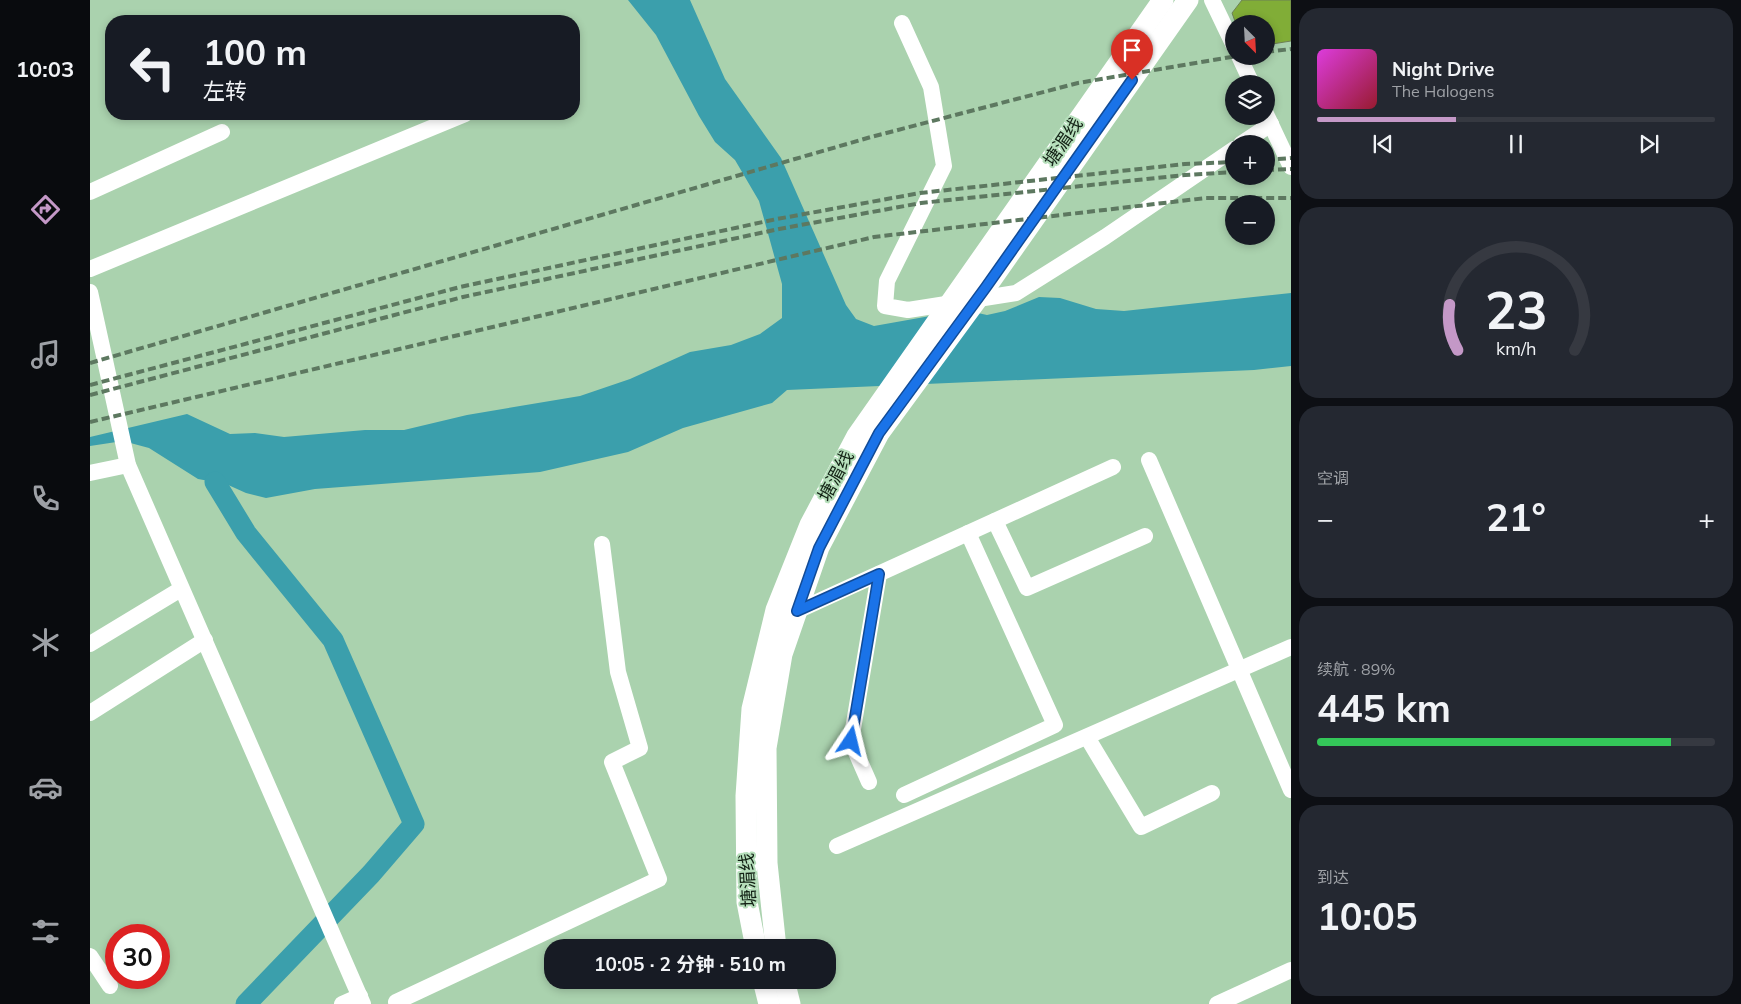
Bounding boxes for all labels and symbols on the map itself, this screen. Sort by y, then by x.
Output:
north arrow [1225,15,1275,65]
pin [1111,29,1153,80]
street label: 塘湄线 [1038,113,1087,171]
street label: 塘湄线 [813,447,858,505]
position arrow [824,714,876,766]
street label: 塘湄线 [735,852,760,908]
speed limit sign: 30 [105,924,170,989]

